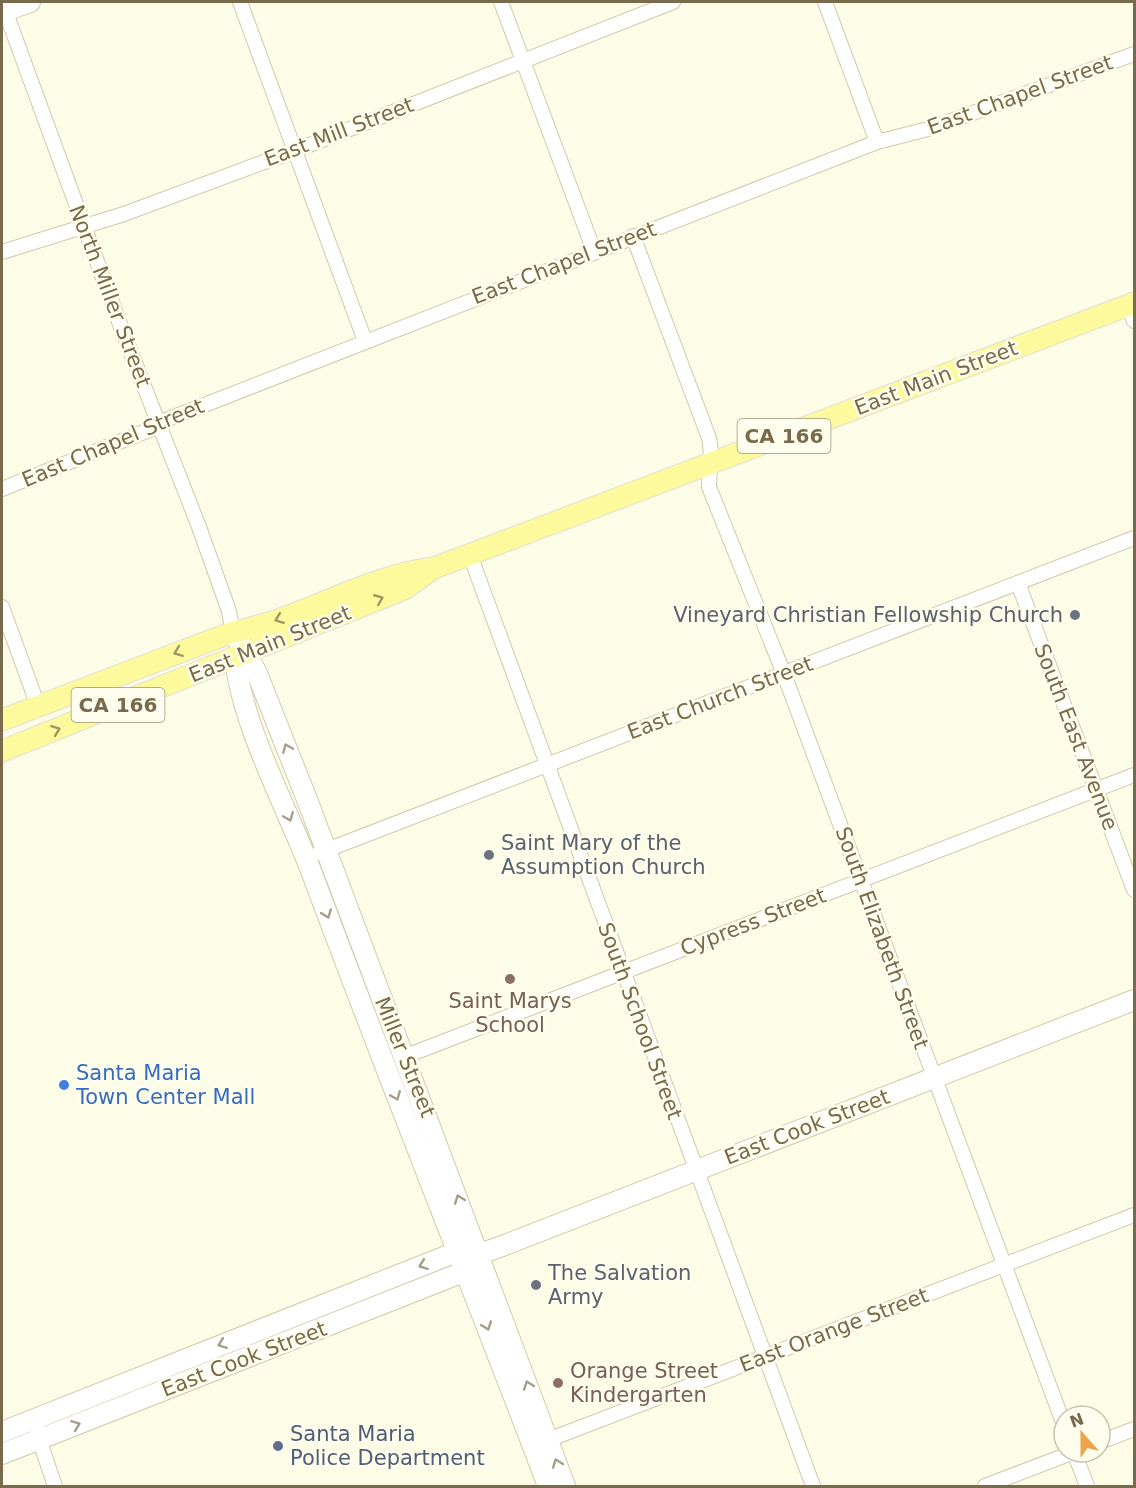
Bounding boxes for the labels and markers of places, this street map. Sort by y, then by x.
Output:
place label: Vineyard Christian Fellowship Church [673,603,1063,627]
marker: Vineyard Christian Fellowship Church [1068,608,1082,622]
place label: Saint Mary of the Assumption Church [501,831,706,879]
marker: Saint Mary of the Assumption Church [482,848,496,862]
marker: Saint Marys School [503,972,517,986]
place label: Saint Marys School [448,989,572,1037]
place label: Santa Maria Town Center Mall [75,1061,255,1109]
marker: Santa Maria Town Center Mall [57,1078,71,1092]
place label: The Salvation Army [547,1261,691,1309]
marker: The Salvation Army [529,1278,543,1292]
place label: Orange Street Kindergarten [570,1359,718,1407]
marker: Orange Street Kindergarten [551,1376,565,1390]
place label: Santa Maria Police Department [290,1422,485,1470]
marker: Santa Maria Police Department [271,1439,285,1453]

